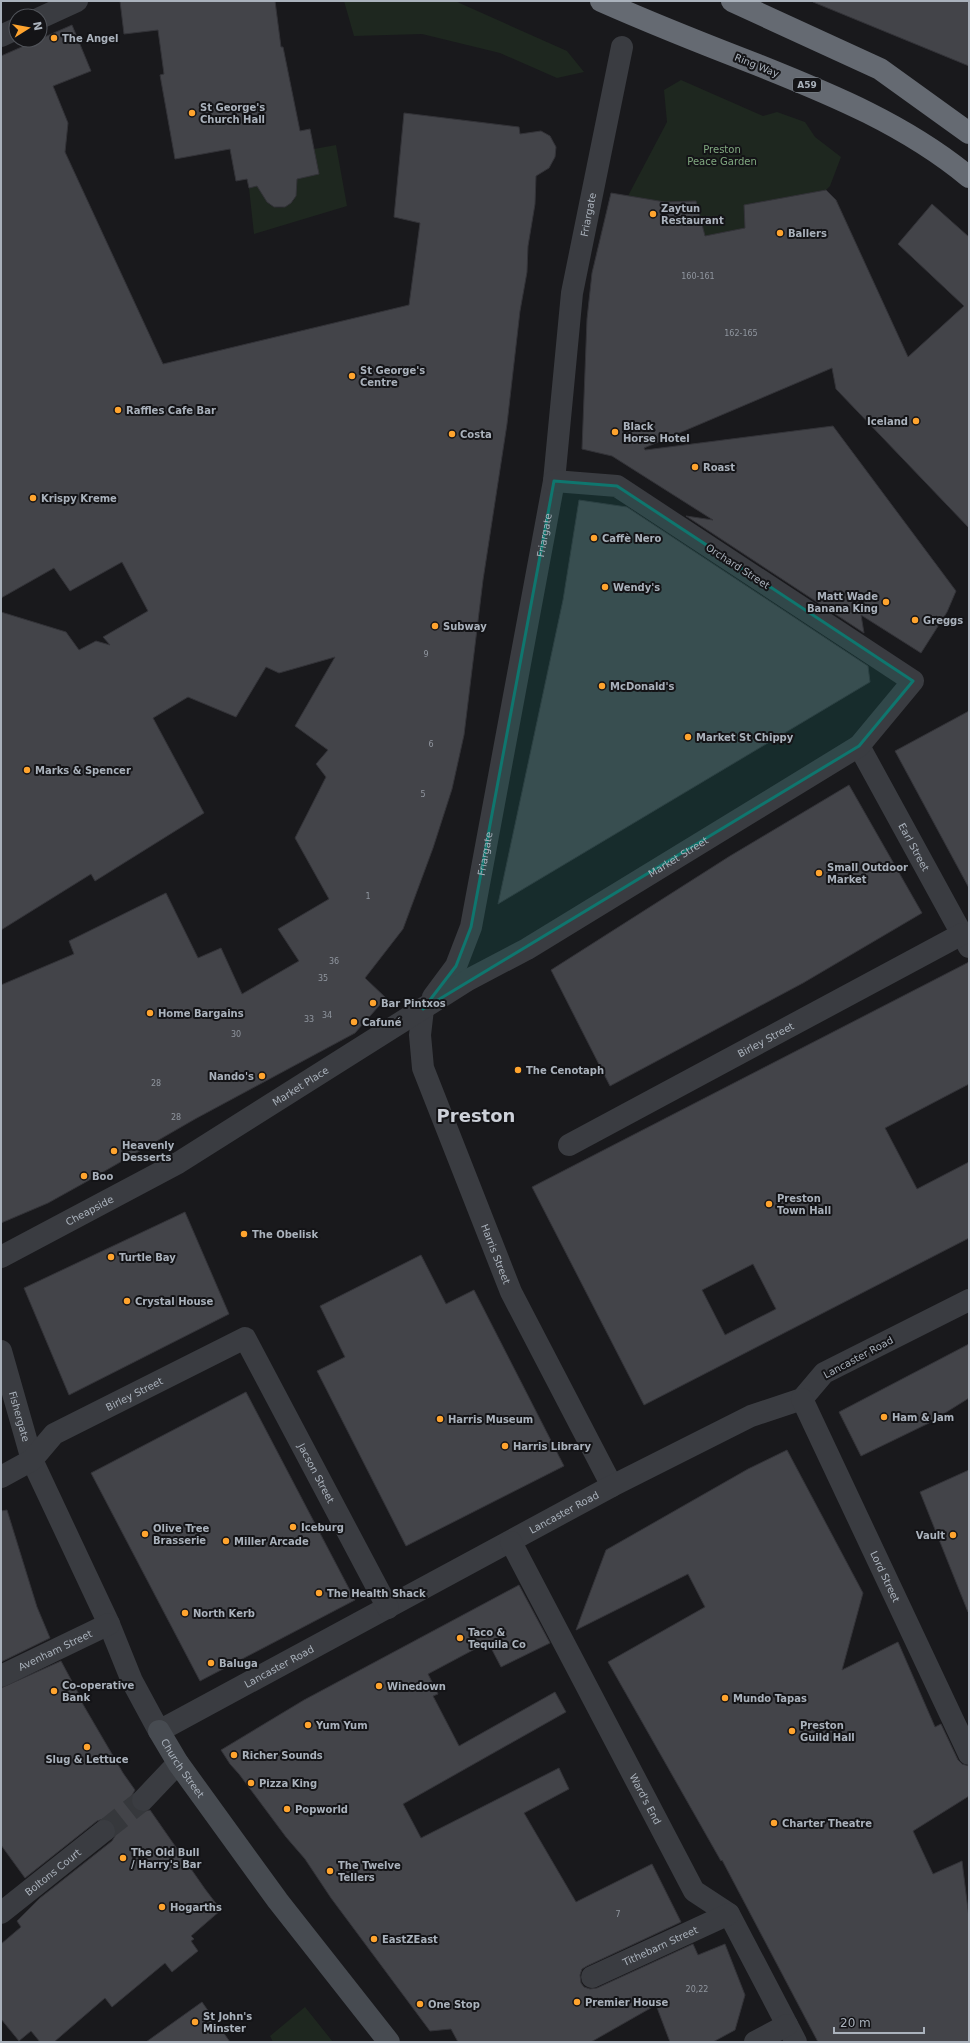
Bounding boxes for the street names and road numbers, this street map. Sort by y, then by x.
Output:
street label: Ring Way [733,52,781,79]
road number: A59 [793,78,821,92]
street label: Friargate [579,192,598,238]
street label: Friargate [535,512,554,558]
street label: Orchard Street [704,542,772,591]
street label: Earl Street [896,821,931,873]
street label: Friargate [476,831,495,877]
street label: Market Street [646,835,710,880]
street label: Birley Street [736,1020,796,1060]
street label: Market Place [270,1064,331,1108]
street label: Cheapside [64,1193,115,1228]
street label: Harris Street [479,1223,512,1286]
street label: Lancaster Road [822,1334,895,1380]
street label: Birley Street [104,1375,165,1413]
street label: Fishergate [7,1390,32,1443]
street label: Jacson Street [295,1441,336,1505]
street label: Lancaster Road [527,1489,601,1536]
street label: Lord Street [868,1549,902,1604]
street label: Avenham Street [17,1628,94,1673]
street label: Lancaster Road [242,1643,316,1690]
street label: Church Street [159,1737,206,1800]
street label: Ward's End [627,1772,663,1826]
street label: Boltons Court [23,1847,83,1898]
street label: Tithebarn Street [620,1924,700,1969]

